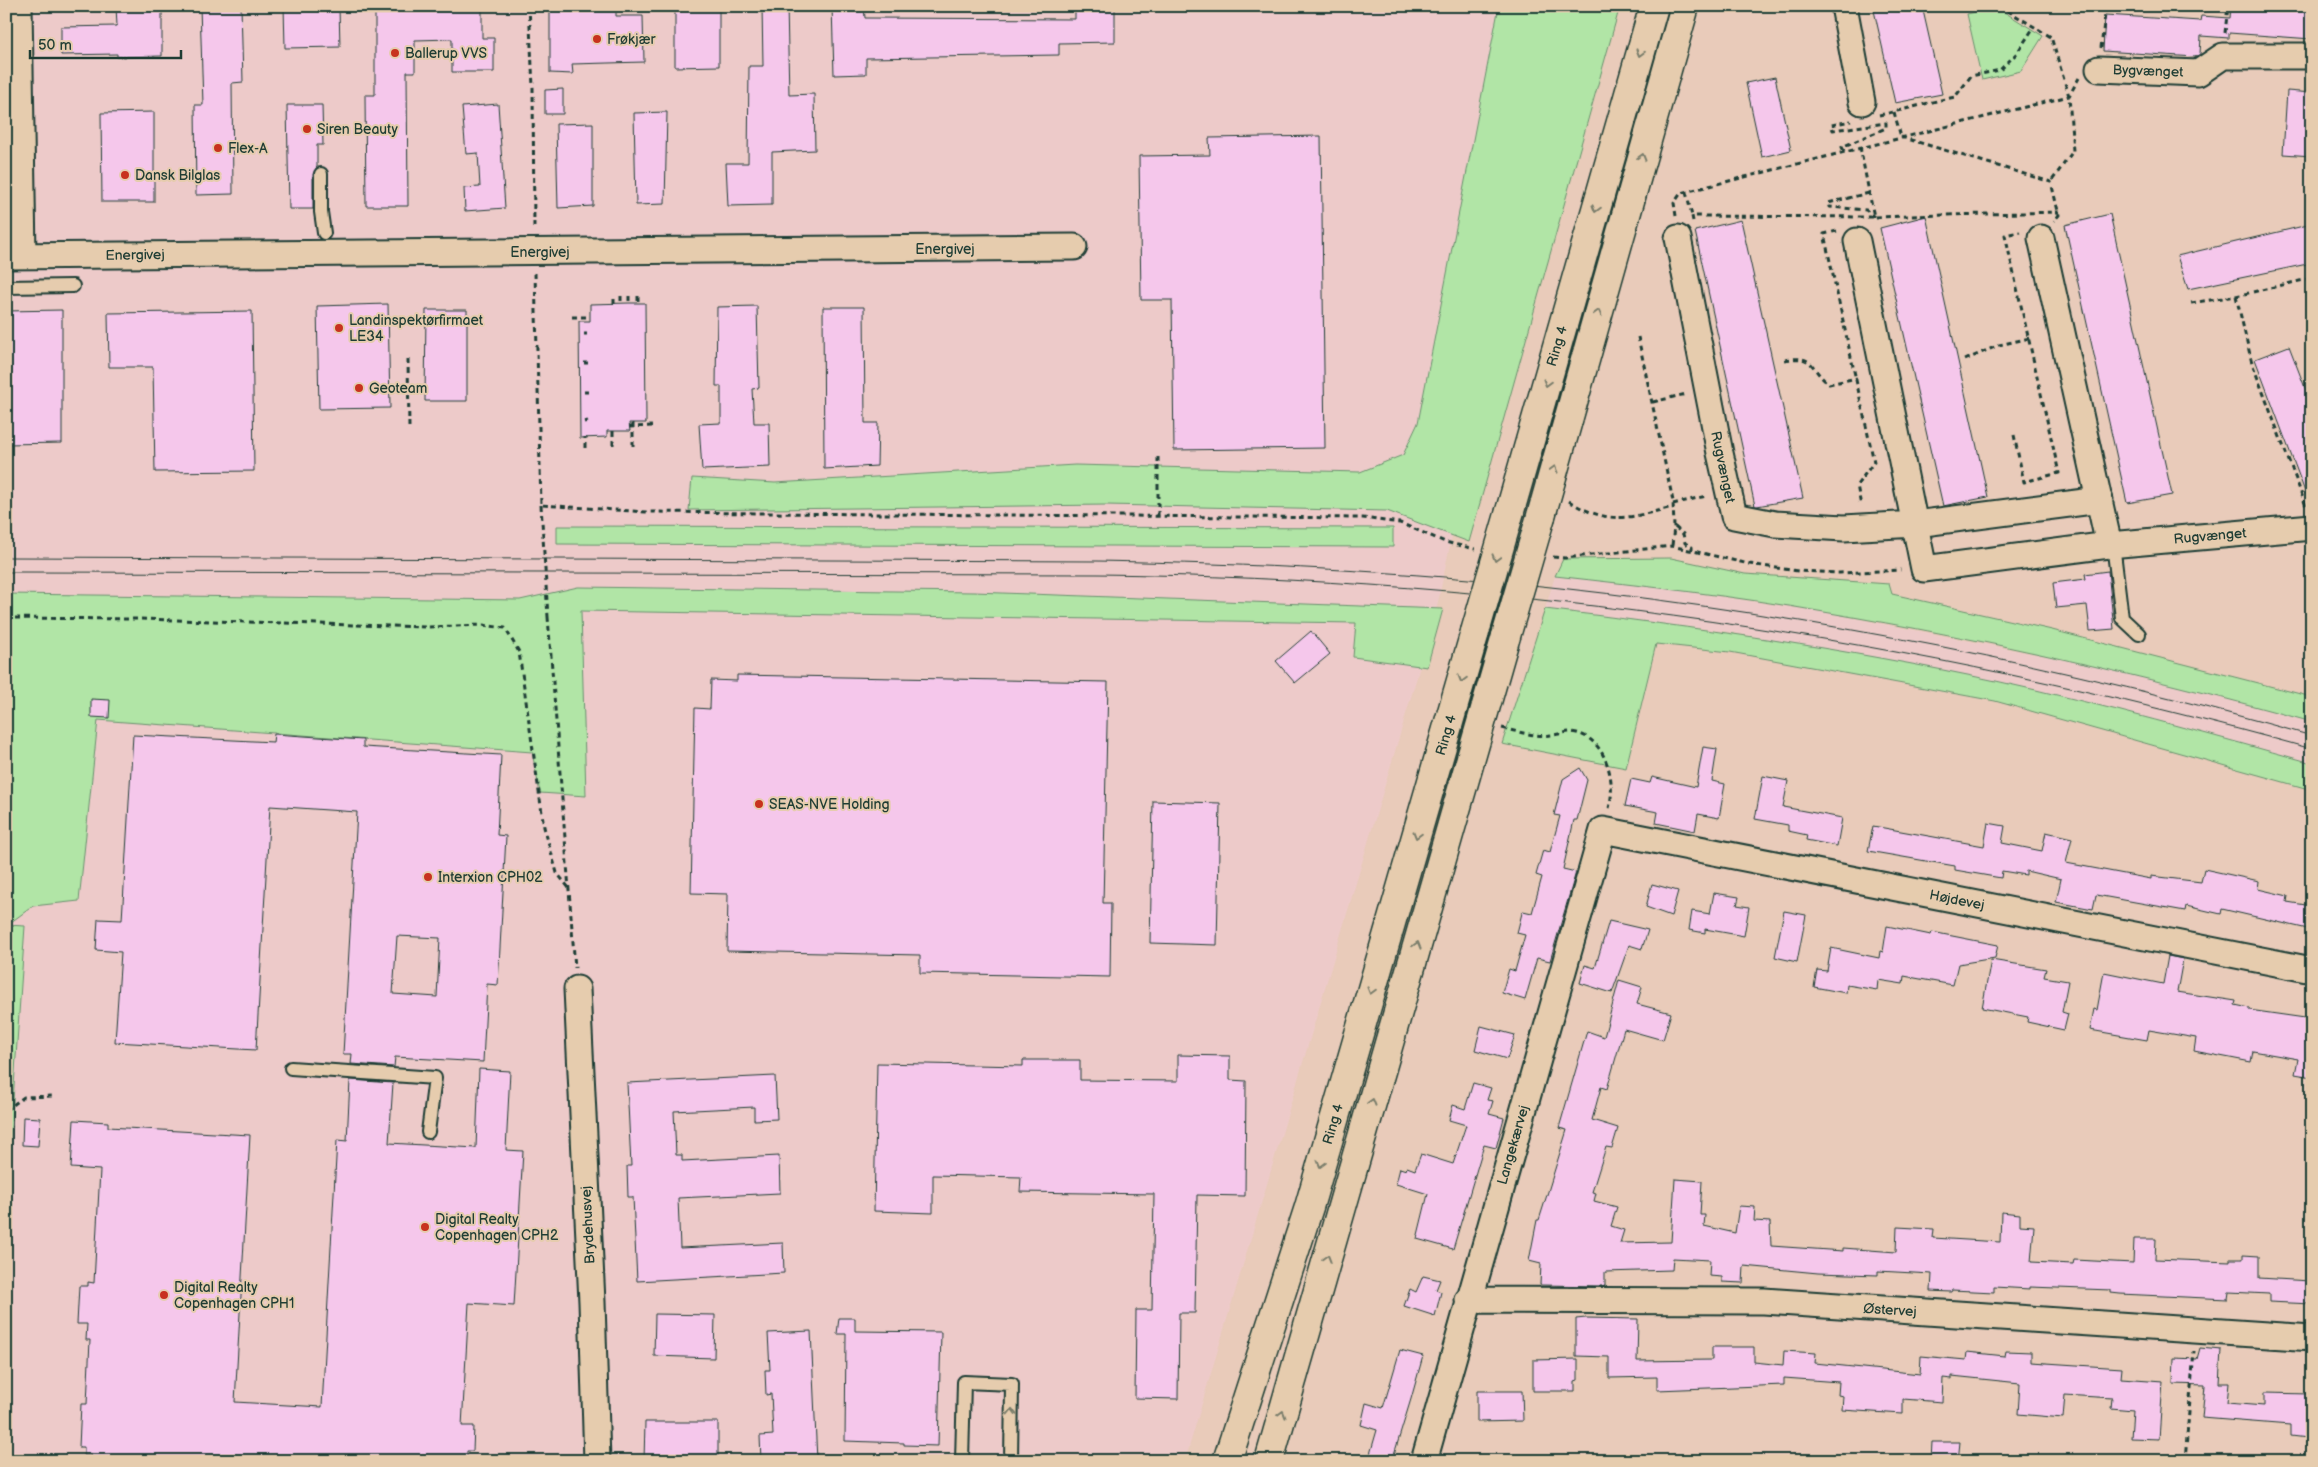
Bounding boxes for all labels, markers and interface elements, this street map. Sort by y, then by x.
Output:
scale bar [30,28,181,60]
place label: Frøkjær [607,31,656,48]
marker: Frøkjær [591,33,603,45]
text: 50 m [38,36,72,55]
place label: Ballerup VVS [405,45,487,62]
marker: Ballerup VVS [389,47,401,59]
one-way arrow [1636,49,1646,57]
street label: Bygvænget [2112,61,2184,81]
place label: Siren Beauty [317,121,398,138]
marker: Siren Beauty [301,123,313,135]
place label: Flex-A [228,140,268,157]
marker: Flex-A [212,142,224,154]
one-way arrow [1637,153,1647,161]
place label: Dansk Bilglas [135,167,220,184]
marker: Dansk Bilglas [119,169,131,181]
one-way arrow [1591,205,1602,214]
street label: Energivej [915,241,975,258]
street label: Energivej [510,244,570,261]
street label: Energivej [105,246,165,264]
one-way arrow [1592,309,1602,318]
place label: Landinspektørfirmaet LE34 [349,312,484,345]
marker: Landinspektørfirmaet LE34 [333,322,345,334]
street label: Ring 4 [1543,323,1571,368]
one-way arrow [1542,378,1552,386]
place label: Geoteam [369,380,427,397]
marker: Geoteam [353,382,365,394]
street label: Rugvænget [1707,429,1739,505]
one-way arrow [1548,466,1558,474]
street label: Rugvænget [2173,524,2248,548]
one-way arrow [1492,553,1502,561]
one-way arrow [1457,675,1467,683]
street label: Ring 4 [1432,712,1460,757]
place label: SEAS-NVE Holding [769,796,890,813]
marker: SEAS-NVE Holding [753,798,765,810]
one-way arrow [1412,831,1422,839]
place label: Interxion CPH02 [438,869,543,886]
marker: Interxion CPH02 [422,871,434,883]
street label: Højdevej [1928,886,1986,914]
one-way arrow [1412,942,1422,950]
one-way arrow [1367,987,1377,995]
one-way arrow [1367,1098,1377,1106]
street label: Ring 4 [1319,1101,1347,1146]
street label: Langekærvej [1494,1103,1532,1187]
one-way arrow [1317,1160,1327,1168]
street label: Brydehusvej [577,1185,599,1265]
place label: Digital Realty Copenhagen CPH2 [435,1211,559,1244]
marker: Digital Realty Copenhagen CPH2 [419,1221,431,1233]
one-way arrow [1322,1254,1332,1262]
place label: Digital Realty Copenhagen CPH1 [174,1279,294,1312]
marker: Digital Realty Copenhagen CPH1 [158,1289,170,1301]
street label: Østervej [1863,1300,1917,1320]
one-way arrow [1007,1408,1017,1416]
one-way arrow [1277,1410,1287,1418]

